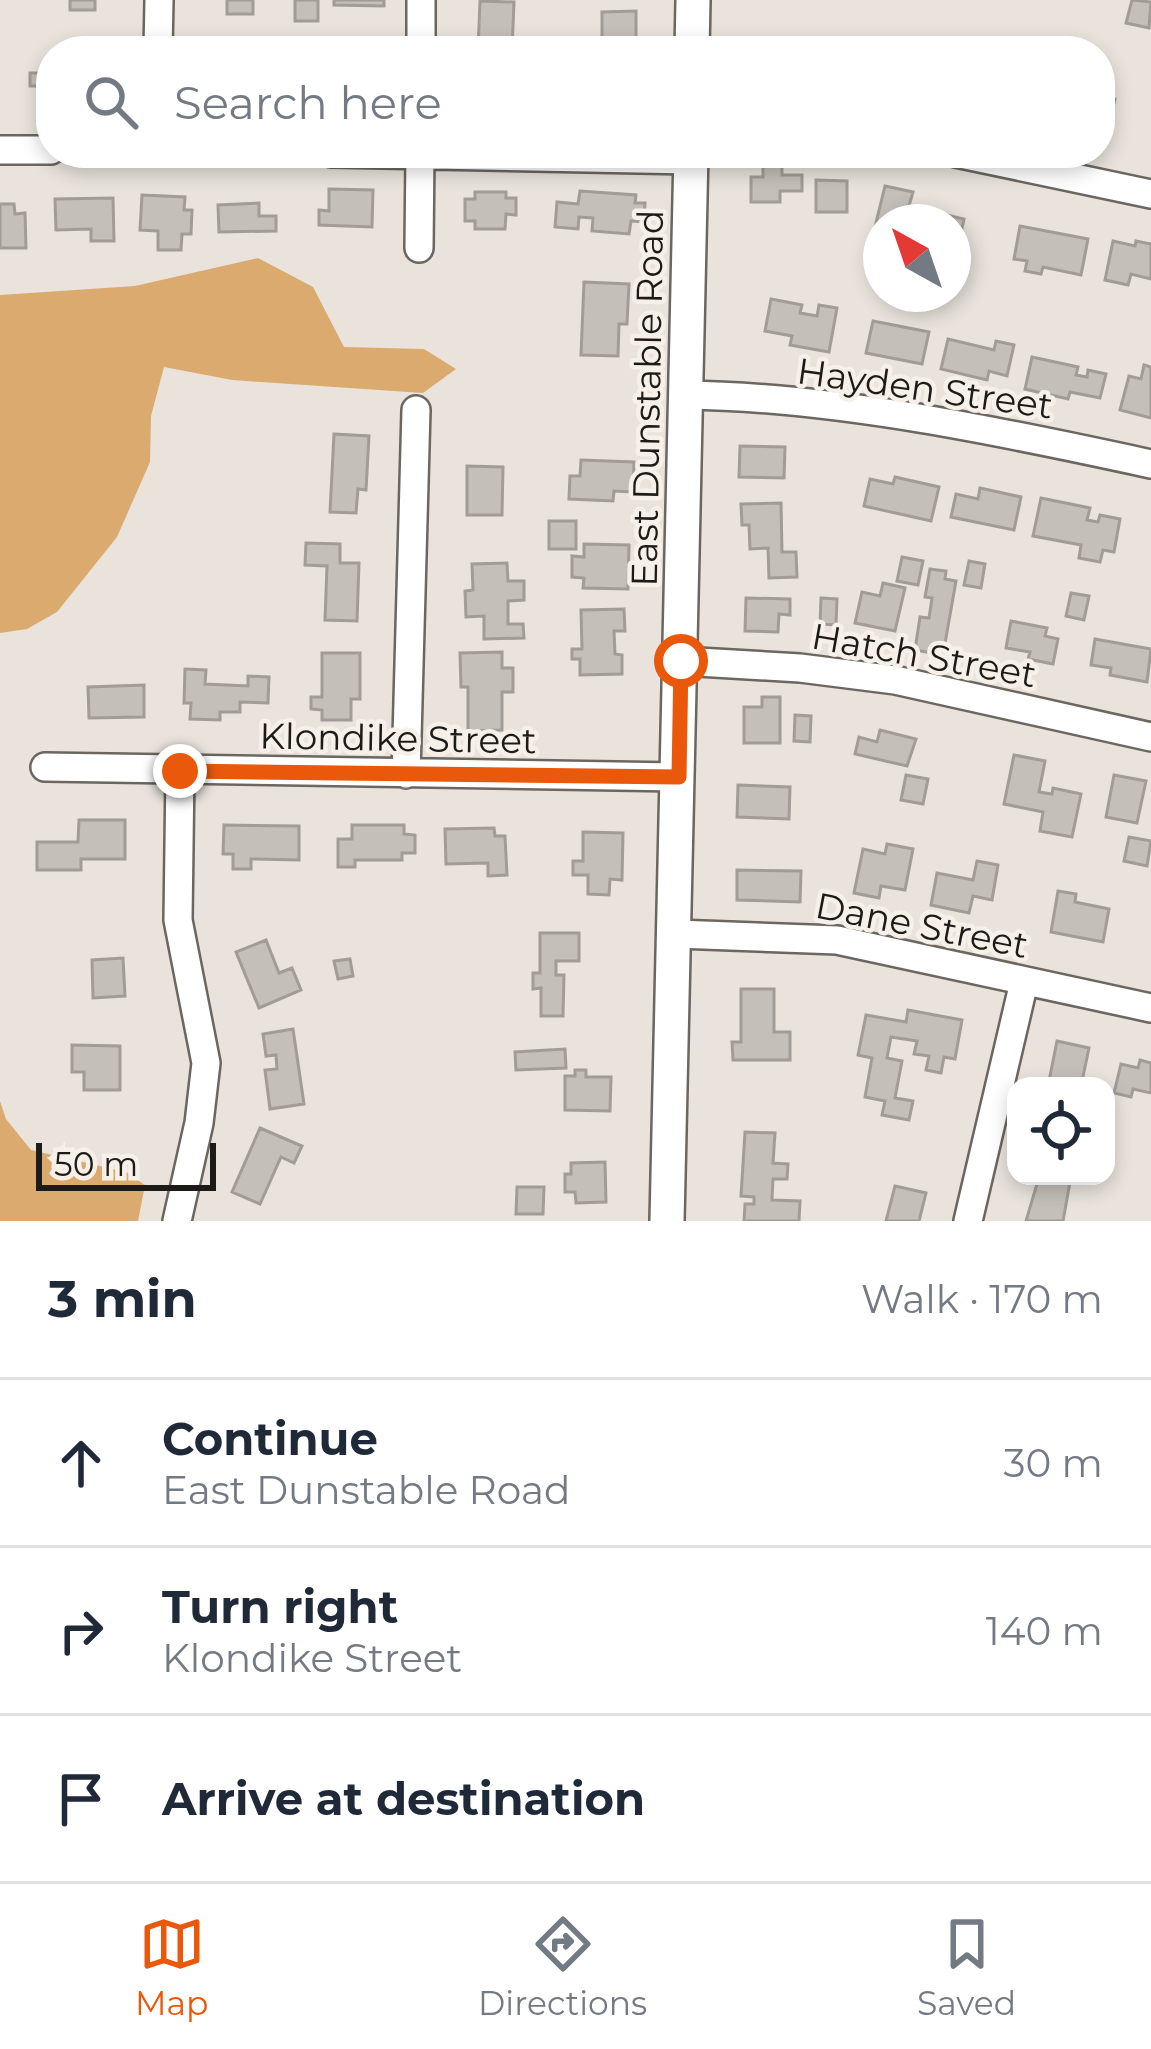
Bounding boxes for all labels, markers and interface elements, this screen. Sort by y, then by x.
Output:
search box [36,36,1115,168]
icon: search [78,69,144,135]
text: Search here [174,75,442,130]
north arrow [863,204,971,312]
street label: East Dunstable Road [622,209,672,587]
street label: Hayden Street [794,348,1056,428]
street label: Hatch Street [808,614,1040,696]
route start [654,634,708,688]
street label: Klondike Street [259,714,537,762]
route end [153,744,207,798]
street label: Dane Street [812,883,1032,967]
map controls [1007,1077,1115,1185]
button: locate [1007,1077,1115,1185]
scale bar [36,1137,216,1190]
text: 50 m [54,1144,138,1184]
text: 3 min [48,1268,197,1330]
text: Walk · 170 m [861,1275,1103,1323]
text: Continue [162,1411,378,1466]
icon: ahead [48,1430,114,1496]
text: 30 m [1004,1439,1103,1487]
text: East Dunstable Road [162,1466,570,1514]
text: Turn right [162,1579,398,1634]
icon: right [48,1598,114,1664]
text: 140 m [986,1607,1103,1655]
text: Klondike Street [162,1634,462,1682]
icon: arrive [48,1766,114,1832]
text: Arrive at destination [162,1771,645,1826]
tab: Map [135,1911,208,2023]
tab: Directions [478,1911,647,2023]
tab: Saved [917,1911,1016,2023]

